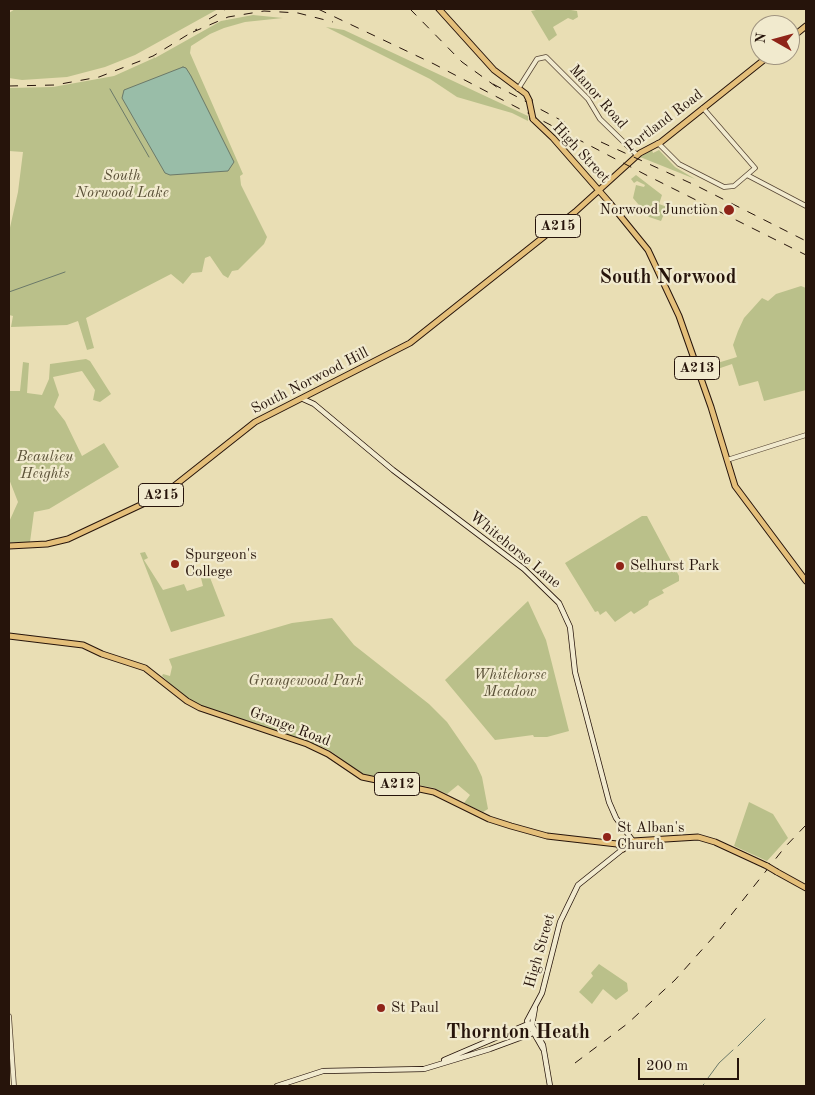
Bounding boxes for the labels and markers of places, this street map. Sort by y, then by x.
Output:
place label: Norwood Junction [599,201,718,219]
marker: Norwood Junction [722,203,736,217]
place label: Spurgeon's College [185,546,257,581]
place label: Selhurst Park [630,557,719,575]
marker: Spurgeon's College [169,558,181,570]
marker: Selhurst Park [614,560,626,572]
place label: St Alban's Church [617,819,685,854]
marker: St Alban's Church [601,831,613,843]
place label: St Paul [391,999,439,1017]
marker: St Paul [375,1002,387,1014]

